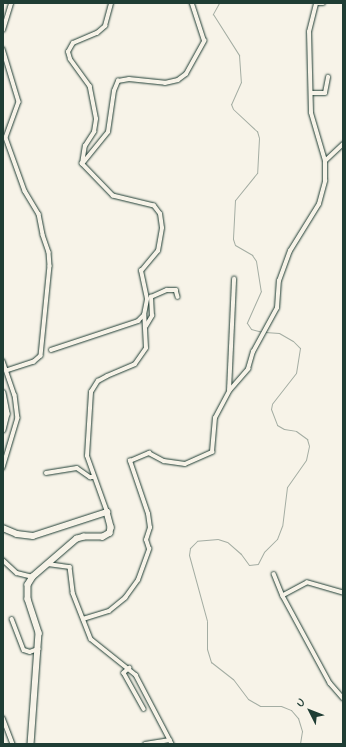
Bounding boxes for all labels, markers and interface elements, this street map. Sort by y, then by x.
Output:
north arrow [290,691,330,731]
text: U [293,696,309,710]

